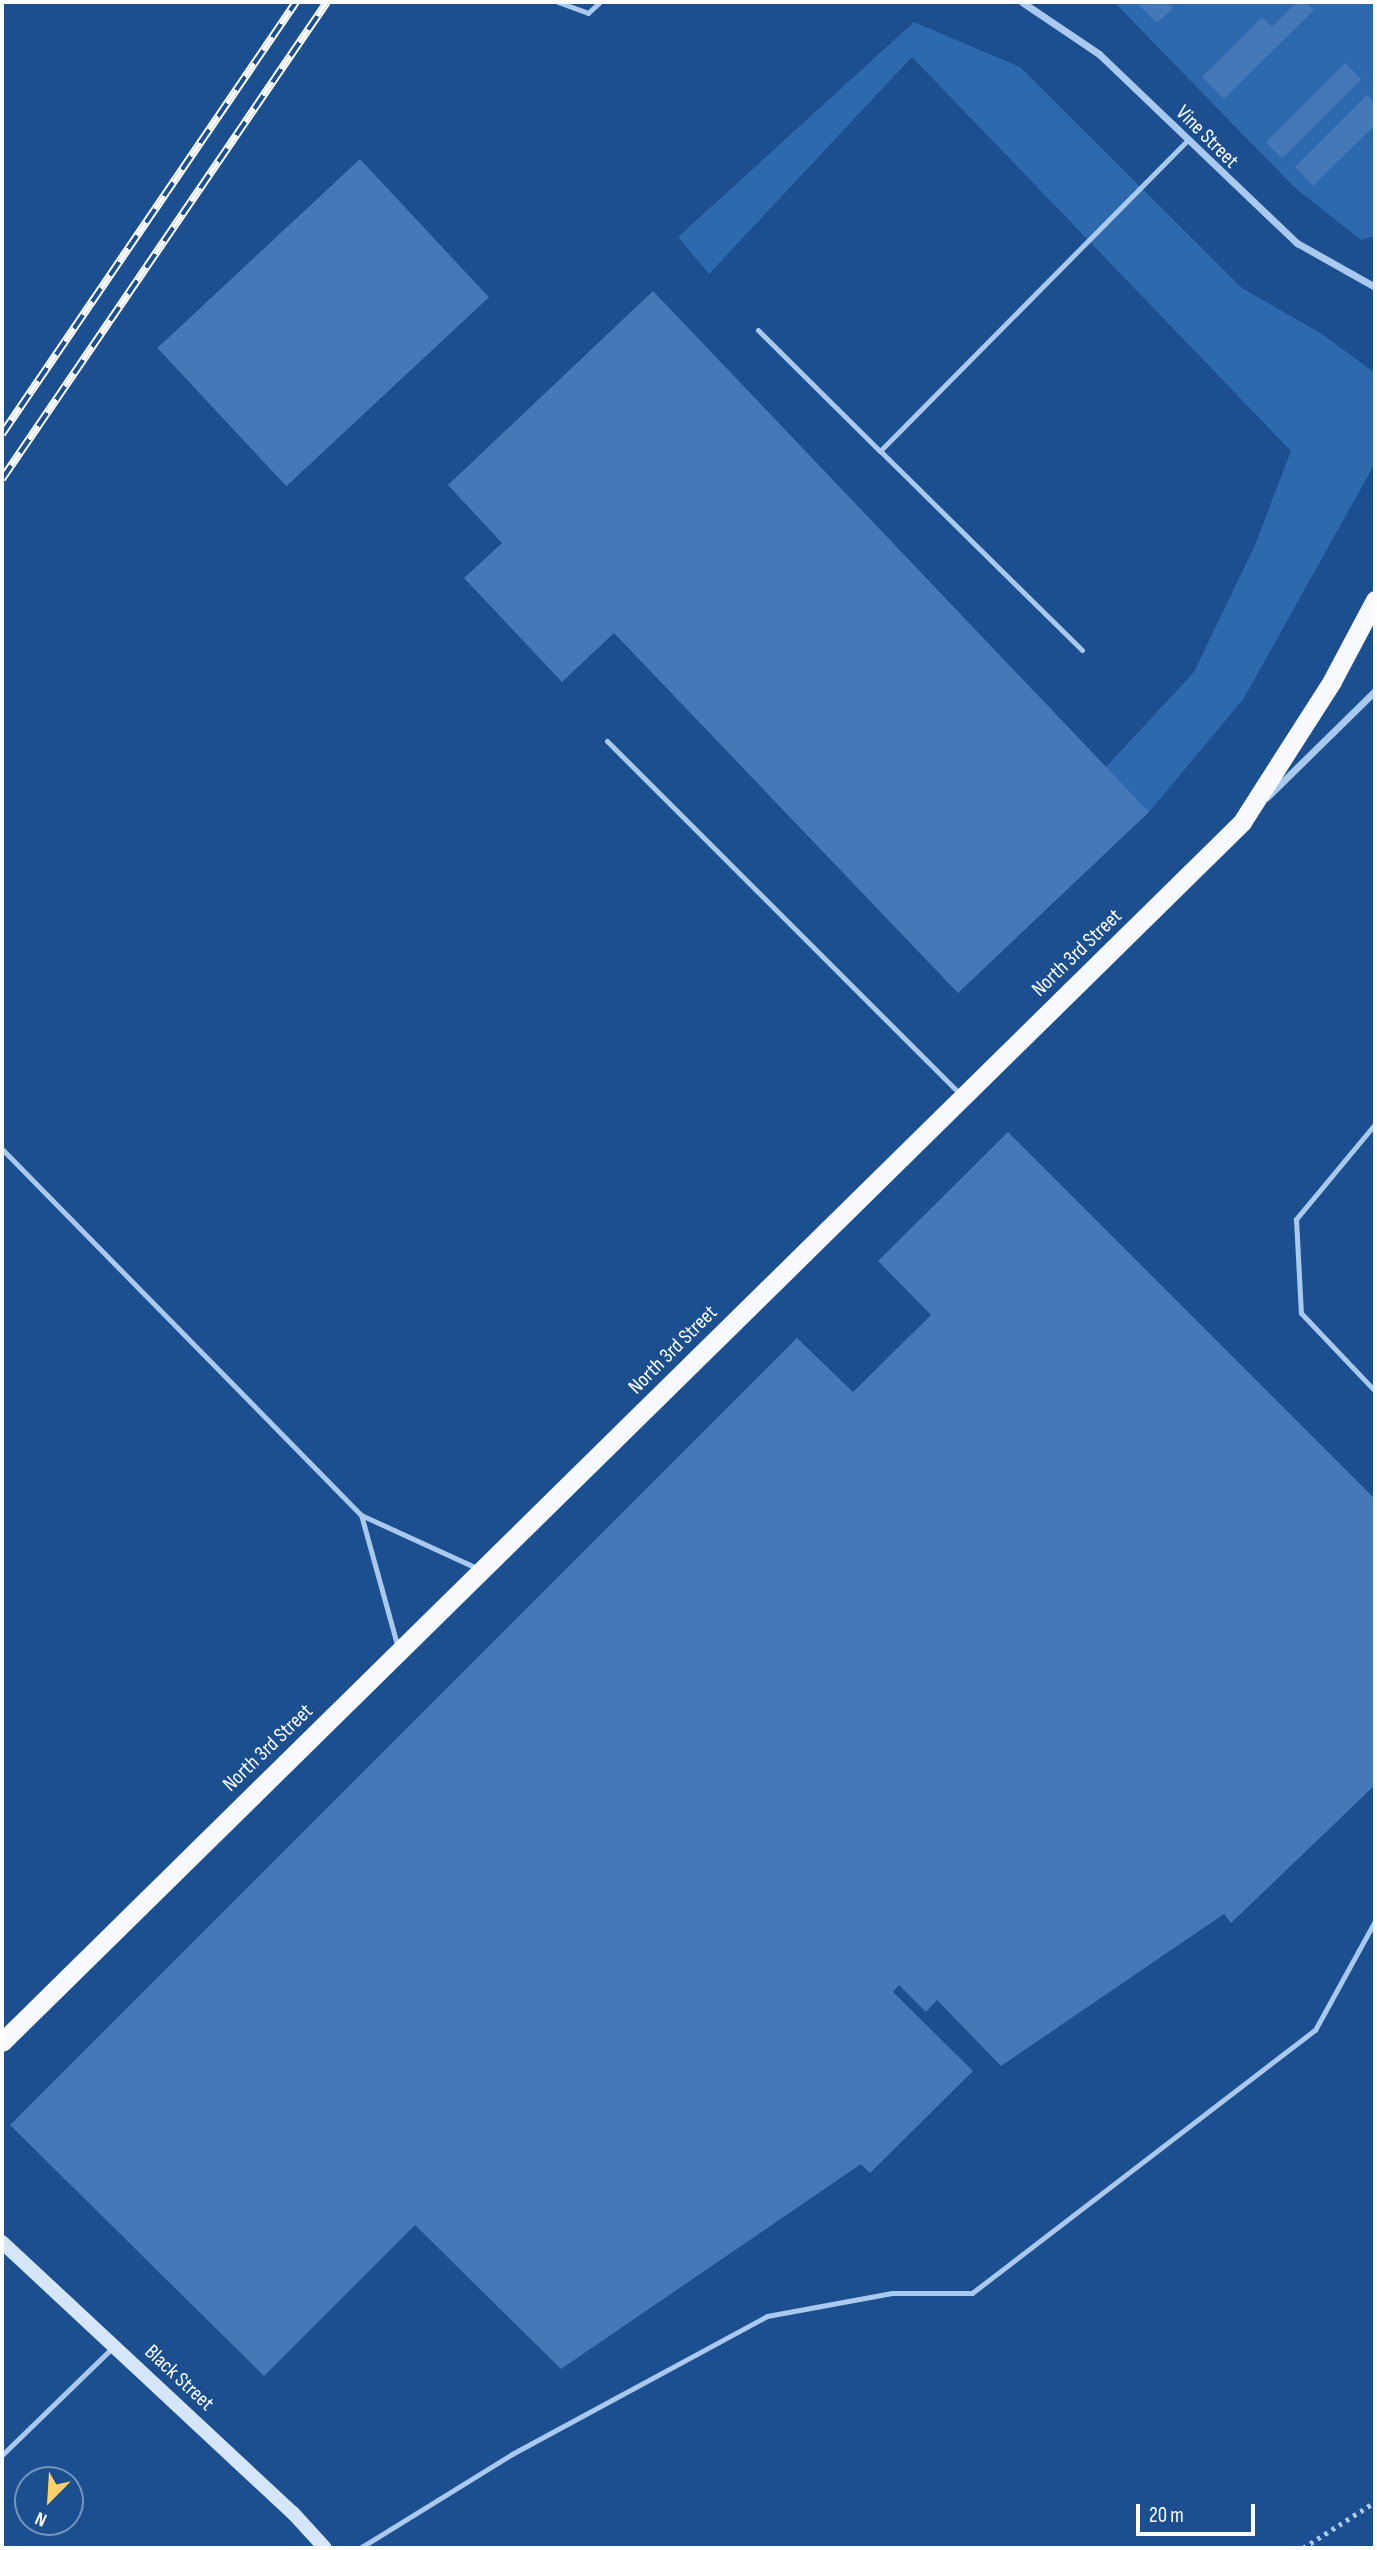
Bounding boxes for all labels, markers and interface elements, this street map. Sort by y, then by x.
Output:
street label: Vine Street [1170,100,1244,174]
street label: North 3rd Street [1027,904,1127,1002]
street label: North 3rd Street [623,1300,723,1400]
street label: North 3rd Street [218,1699,318,1797]
street label: Black Street [139,2340,219,2416]
north arrow [14,2466,84,2536]
scale bar [1139,2490,1258,2534]
text: 20 m [1149,2503,1184,2528]
text: N [32,2506,50,2531]

